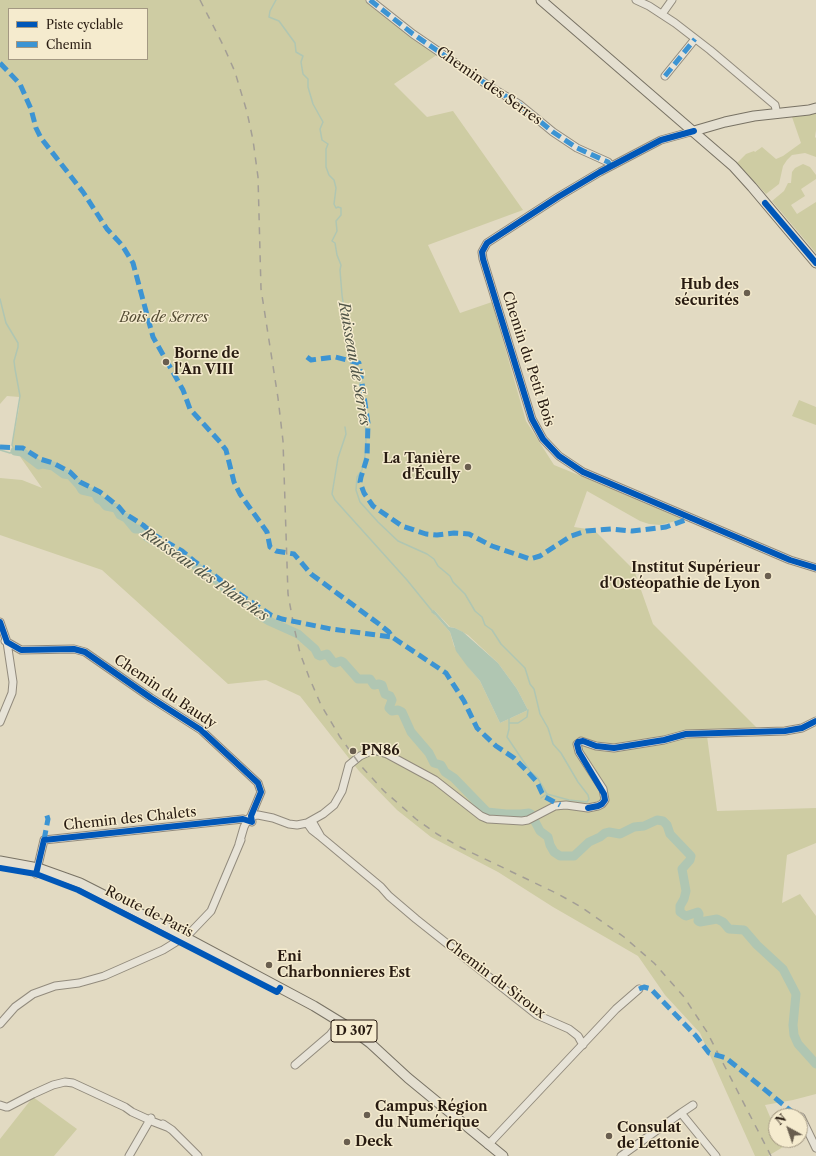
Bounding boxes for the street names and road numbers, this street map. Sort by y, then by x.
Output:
street label: Chemin des Serres [433,43,545,129]
street label: Chemin du Petit Bois [498,289,558,429]
street label: Chemin du Baudy [111,651,219,733]
street label: Chemin des Chalets [63,804,197,834]
street label: Route de Paris [102,883,196,941]
street label: Chemin du Siroux [441,936,549,1022]
road number: D 307 [331,1020,377,1042]

